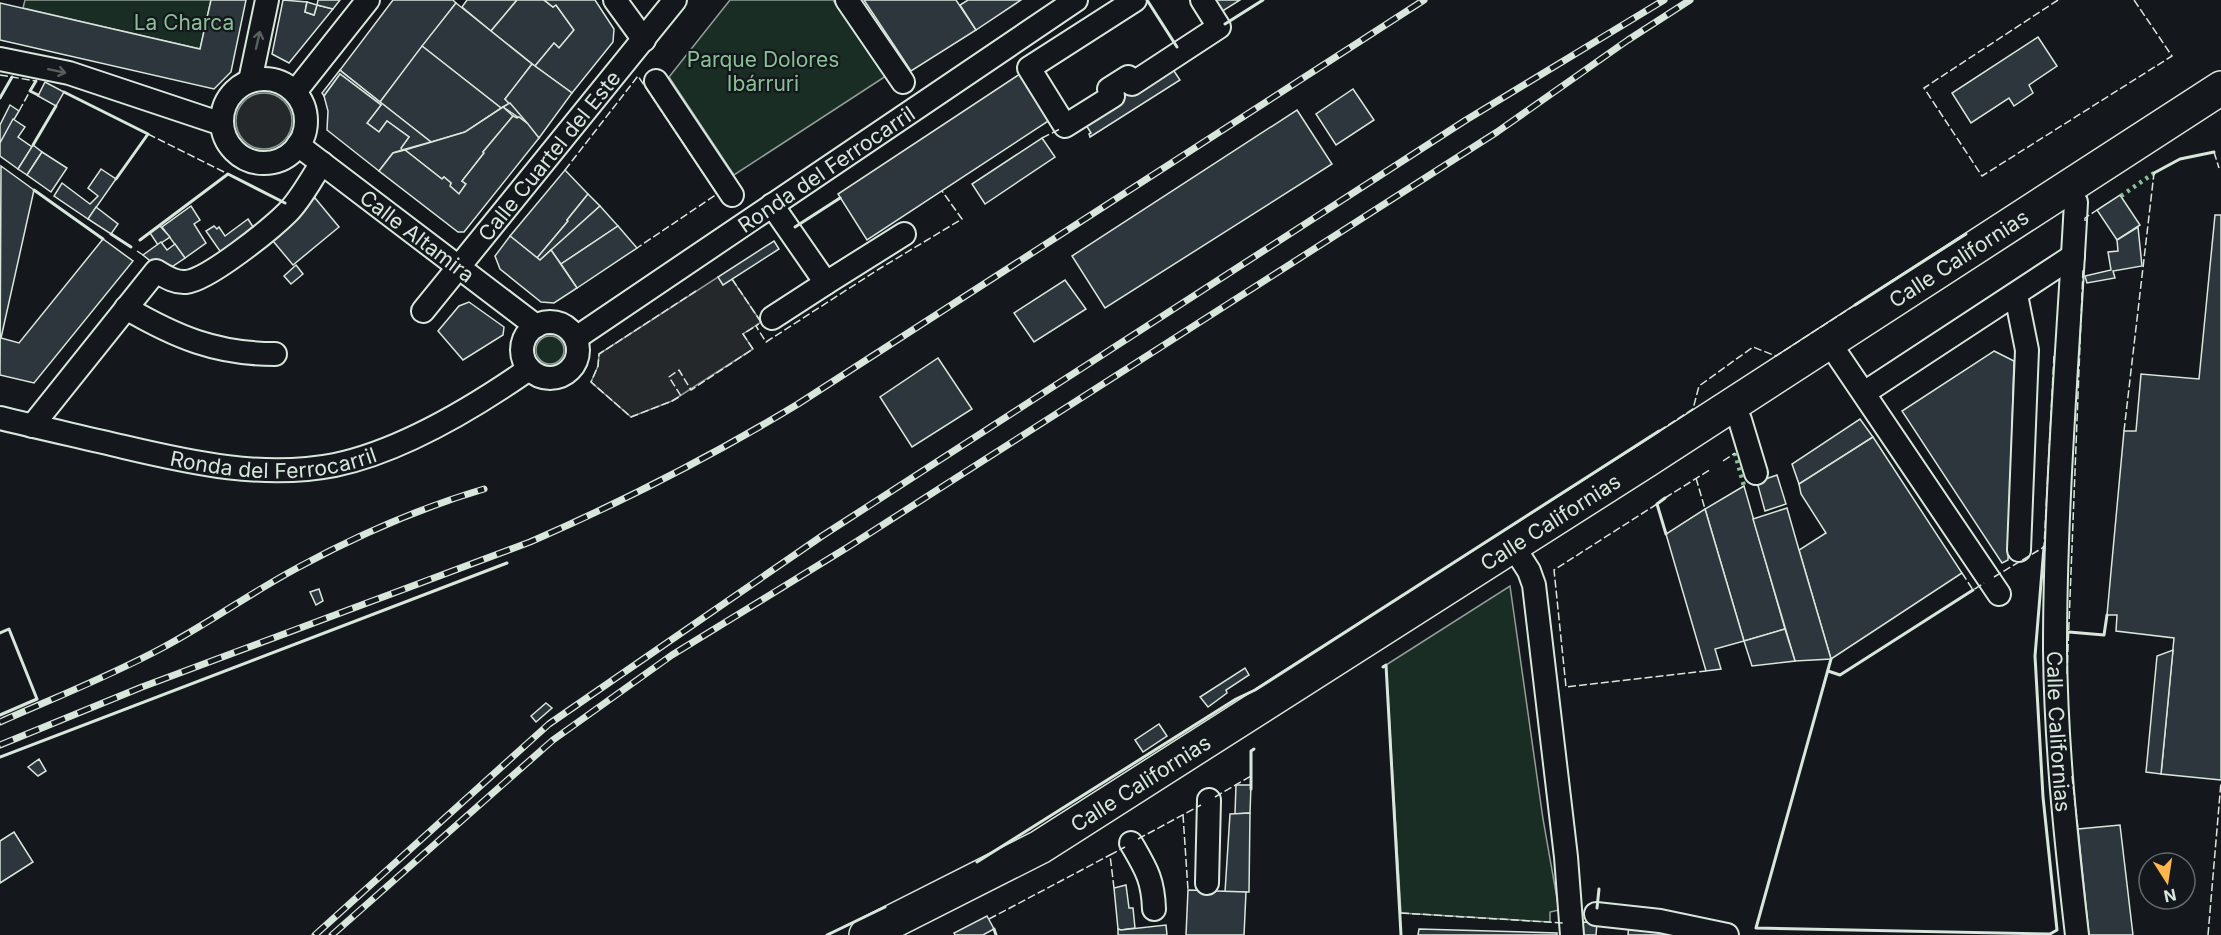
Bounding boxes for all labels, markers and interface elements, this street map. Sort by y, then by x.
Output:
park label: La Charca [134,10,234,35]
one-way arrow [253,31,264,51]
park label: Parque Dolores Ibárruri [687,47,839,96]
one-way arrow [48,65,67,77]
street label: Calle Cuartel del Este [472,65,625,246]
street label: Ronda del Ferrocarril [733,100,919,237]
street label: Calle Altamira [355,184,480,287]
street label: Calle Californias [1884,204,2033,313]
street label: Ronda del Ferrocarril [168,442,379,483]
street label: Calle Californias [1475,468,1625,576]
street label: Calle Californias [2042,651,2076,813]
street label: Calle Californias [1066,729,1215,837]
north arrow [2137,851,2197,911]
text: N [2162,885,2178,907]

